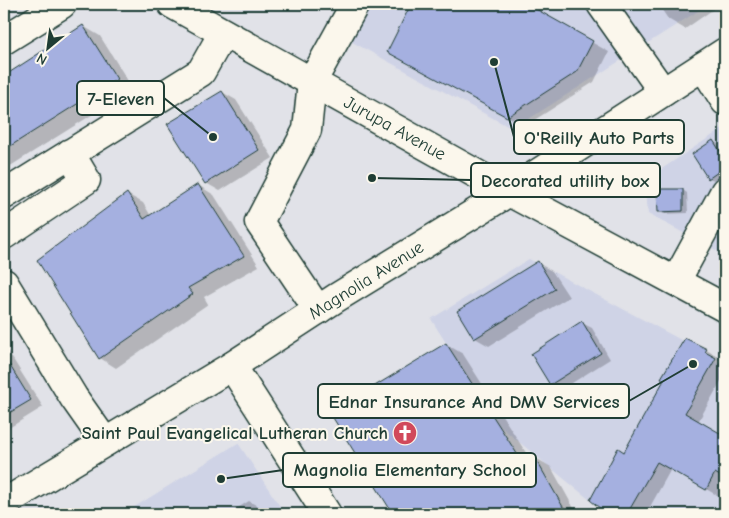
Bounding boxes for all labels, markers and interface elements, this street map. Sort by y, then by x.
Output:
north arrow [22,22,72,72]
text: N [34,49,50,69]
callout: 7-Eleven [77,81,164,115]
text: 7-Eleven [87,88,155,110]
street label: Jurupa Avenue [340,92,449,165]
callout: O'Reilly Auto Parts [514,120,684,154]
text: O'Reilly Auto Parts [524,127,674,149]
callout: Decorated utility box [471,163,660,197]
text: Decorated utility box [481,170,650,192]
street label: Magnolia Avenue [305,237,428,324]
callout: Ednar Insurance And DMV Services [318,384,629,418]
text: Ednar Insurance And DMV Services [328,391,620,413]
church icon: Saint Paul Evangelical Lutheran Church [392,420,418,446]
place label: Saint Paul Evangelical Lutheran Church [82,423,388,444]
callout: Magnolia Elementary School [283,453,536,487]
text: Magnolia Elementary School [294,459,526,481]

